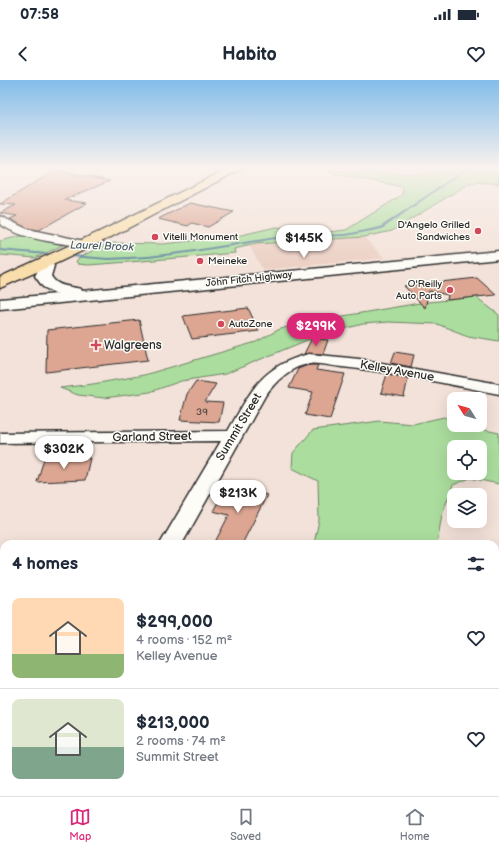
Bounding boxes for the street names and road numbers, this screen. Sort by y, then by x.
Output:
street label: John Fitch Highway [205,268,293,290]
street label: Kelley Avenue [359,357,435,385]
street label: Summit Street [213,390,265,464]
street label: Garland Street [112,429,192,445]

